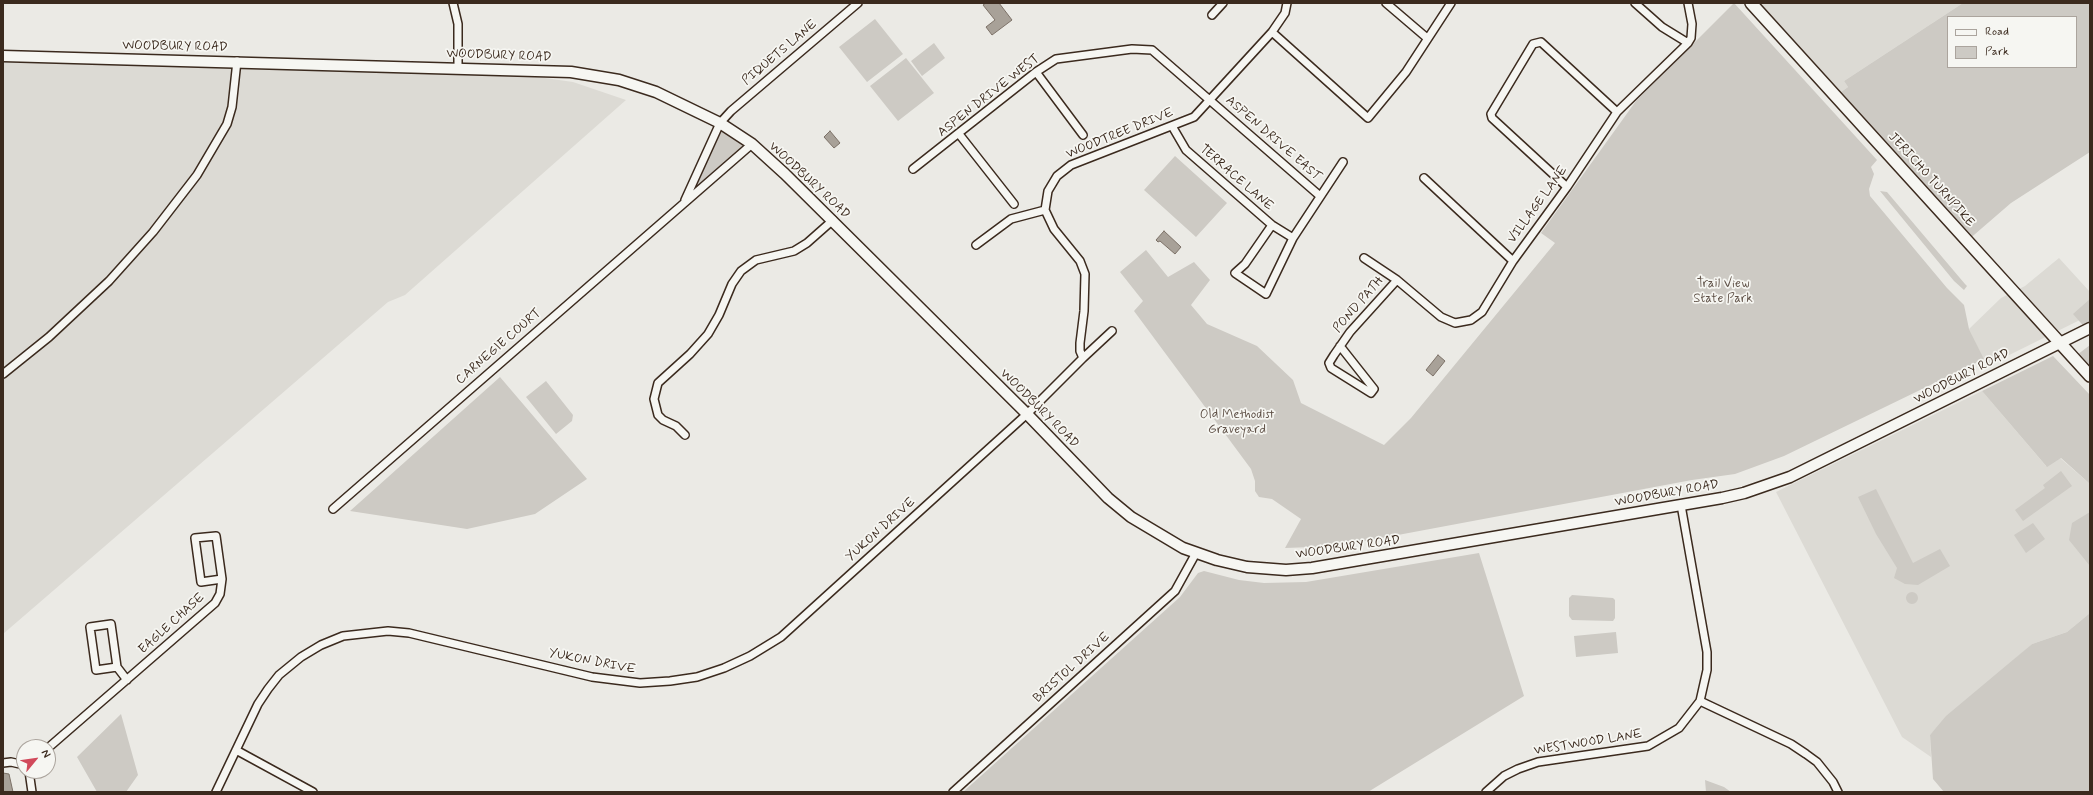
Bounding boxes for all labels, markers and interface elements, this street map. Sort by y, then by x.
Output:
legend [1947,16,2077,68]
street label: PIQUETS LANE [739,17,821,89]
text: Road [1985,24,2009,40]
street label: WOODBURY ROAD [122,38,228,56]
text: Park [1985,44,2009,60]
street label: WOODBURY ROAD [446,46,552,66]
street label: ASPEN DRIVE WEST [935,51,1043,141]
street label: ASPEN DRIVE EAST [1222,93,1324,185]
street label: WOODTREE DRIVE [1064,105,1176,163]
street label: JERICHO TURNPIKE [1885,130,1977,230]
street label: WOODBURY ROAD [765,139,853,223]
street label: TERRACE LANE [1196,142,1276,214]
street label: VILLAGE LANE [1505,163,1571,247]
street label: POND PATH [1330,274,1388,336]
park label: Trail View State Park [1693,276,1753,307]
street label: CARNEGIE COURT [453,306,545,388]
street label: WOODBURY ROAD [1912,346,2012,408]
street label: WOODBURY ROAD [996,366,1082,452]
park label: Old Methodist Graveyard [1200,407,1274,438]
street label: WOODBURY ROAD [1614,477,1720,511]
street label: YUKON DRIVE [843,495,919,565]
street label: WOODBURY ROAD [1295,533,1401,563]
street label: EAGLE CHASE [136,590,208,658]
street label: BRISTOL DRIVE [1031,630,1113,706]
street label: YUKON DRIVE [547,646,637,678]
street label: WESTWOOD LANE [1533,727,1643,759]
north arrow [16,739,56,779]
text: N [38,747,54,760]

